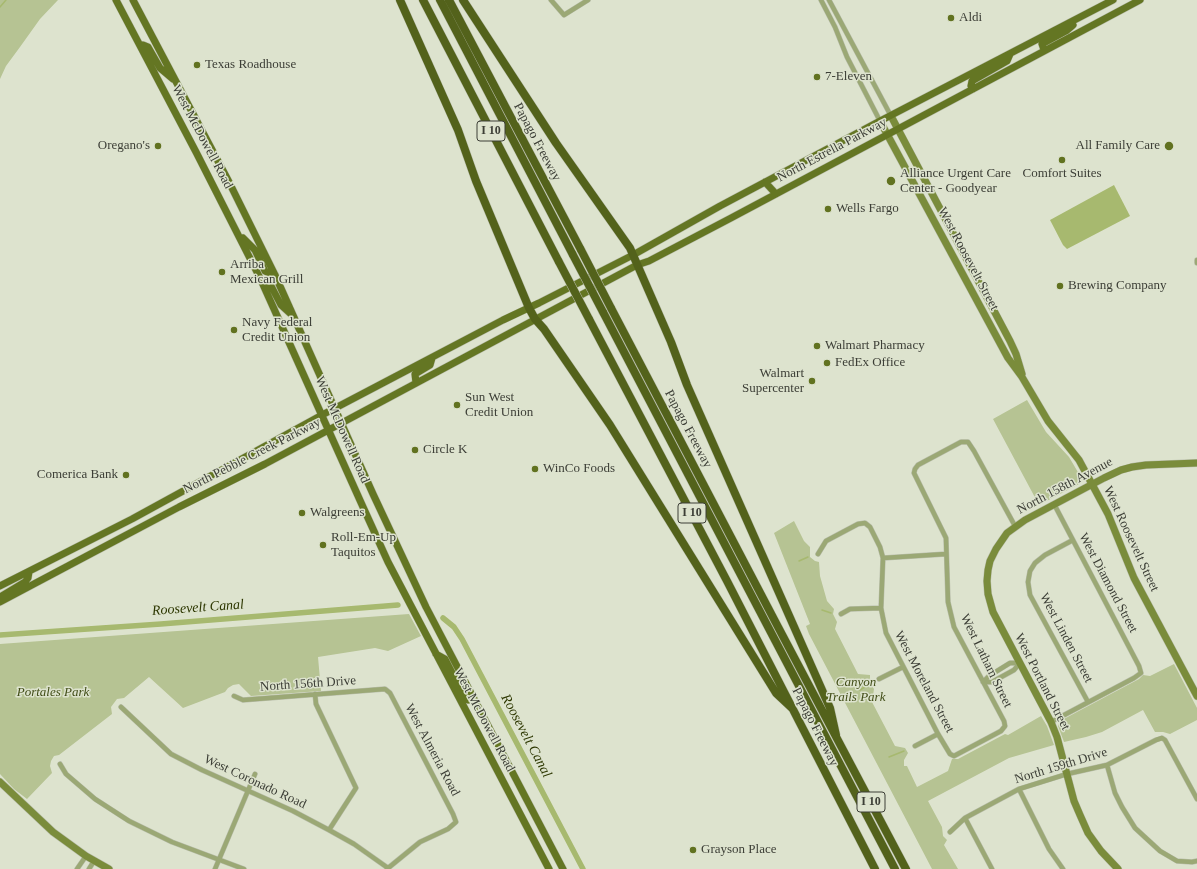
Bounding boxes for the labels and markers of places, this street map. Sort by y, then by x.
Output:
place label: Aldi [959,10,982,26]
marker: Aldi [946,13,956,23]
place label: Texas Roadhouse [205,57,296,73]
marker: Texas Roadhouse [192,60,202,70]
place label: 7-Eleven [825,69,872,85]
marker: 7-Eleven [812,72,822,82]
place label: Oregano's [98,138,150,154]
place label: All Family Care [1076,138,1160,154]
marker: All Family Care [1163,140,1175,152]
marker: Oregano's [153,141,163,151]
marker: Comfort Suites [1057,155,1067,165]
place label: Alliance Urgent Care Center - Goodyear [900,166,1011,197]
place label: Comfort Suites [1022,166,1102,182]
marker: Alliance Urgent Care Center - Goodyear [885,175,897,187]
place label: Wells Fargo [836,201,899,217]
marker: Wells Fargo [823,204,833,214]
place label: Arriba Mexican Grill [230,257,303,288]
marker: Arriba Mexican Grill [217,267,227,277]
place label: Brewing Company [1068,278,1167,294]
marker: Brewing Company [1055,281,1065,291]
place label: Navy Federal Credit Union [242,315,312,346]
marker: Navy Federal Credit Union [229,325,239,335]
place label: Walmart Pharmacy [825,338,925,354]
marker: Walmart Pharmacy [812,341,822,351]
place label: FedEx Office [835,355,905,371]
marker: FedEx Office [822,358,832,368]
place label: Walmart Supercenter [742,366,804,397]
marker: Walmart Supercenter [807,376,817,386]
place label: Sun West Credit Union [465,390,533,421]
marker: Sun West Credit Union [452,400,462,410]
place label: Circle K [423,442,467,458]
marker: Circle K [410,445,420,455]
place label: WinCo Foods [543,461,615,477]
marker: WinCo Foods [530,464,540,474]
place label: Comerica Bank [37,467,118,483]
marker: Comerica Bank [121,470,131,480]
place label: Walgreens [310,505,365,521]
marker: Walgreens [297,508,307,518]
place label: Roll-Em-Up Taquitos [331,530,396,561]
marker: Roll-Em-Up Taquitos [318,540,328,550]
place label: Grayson Place [701,842,776,858]
marker: Grayson Place [688,845,698,855]

